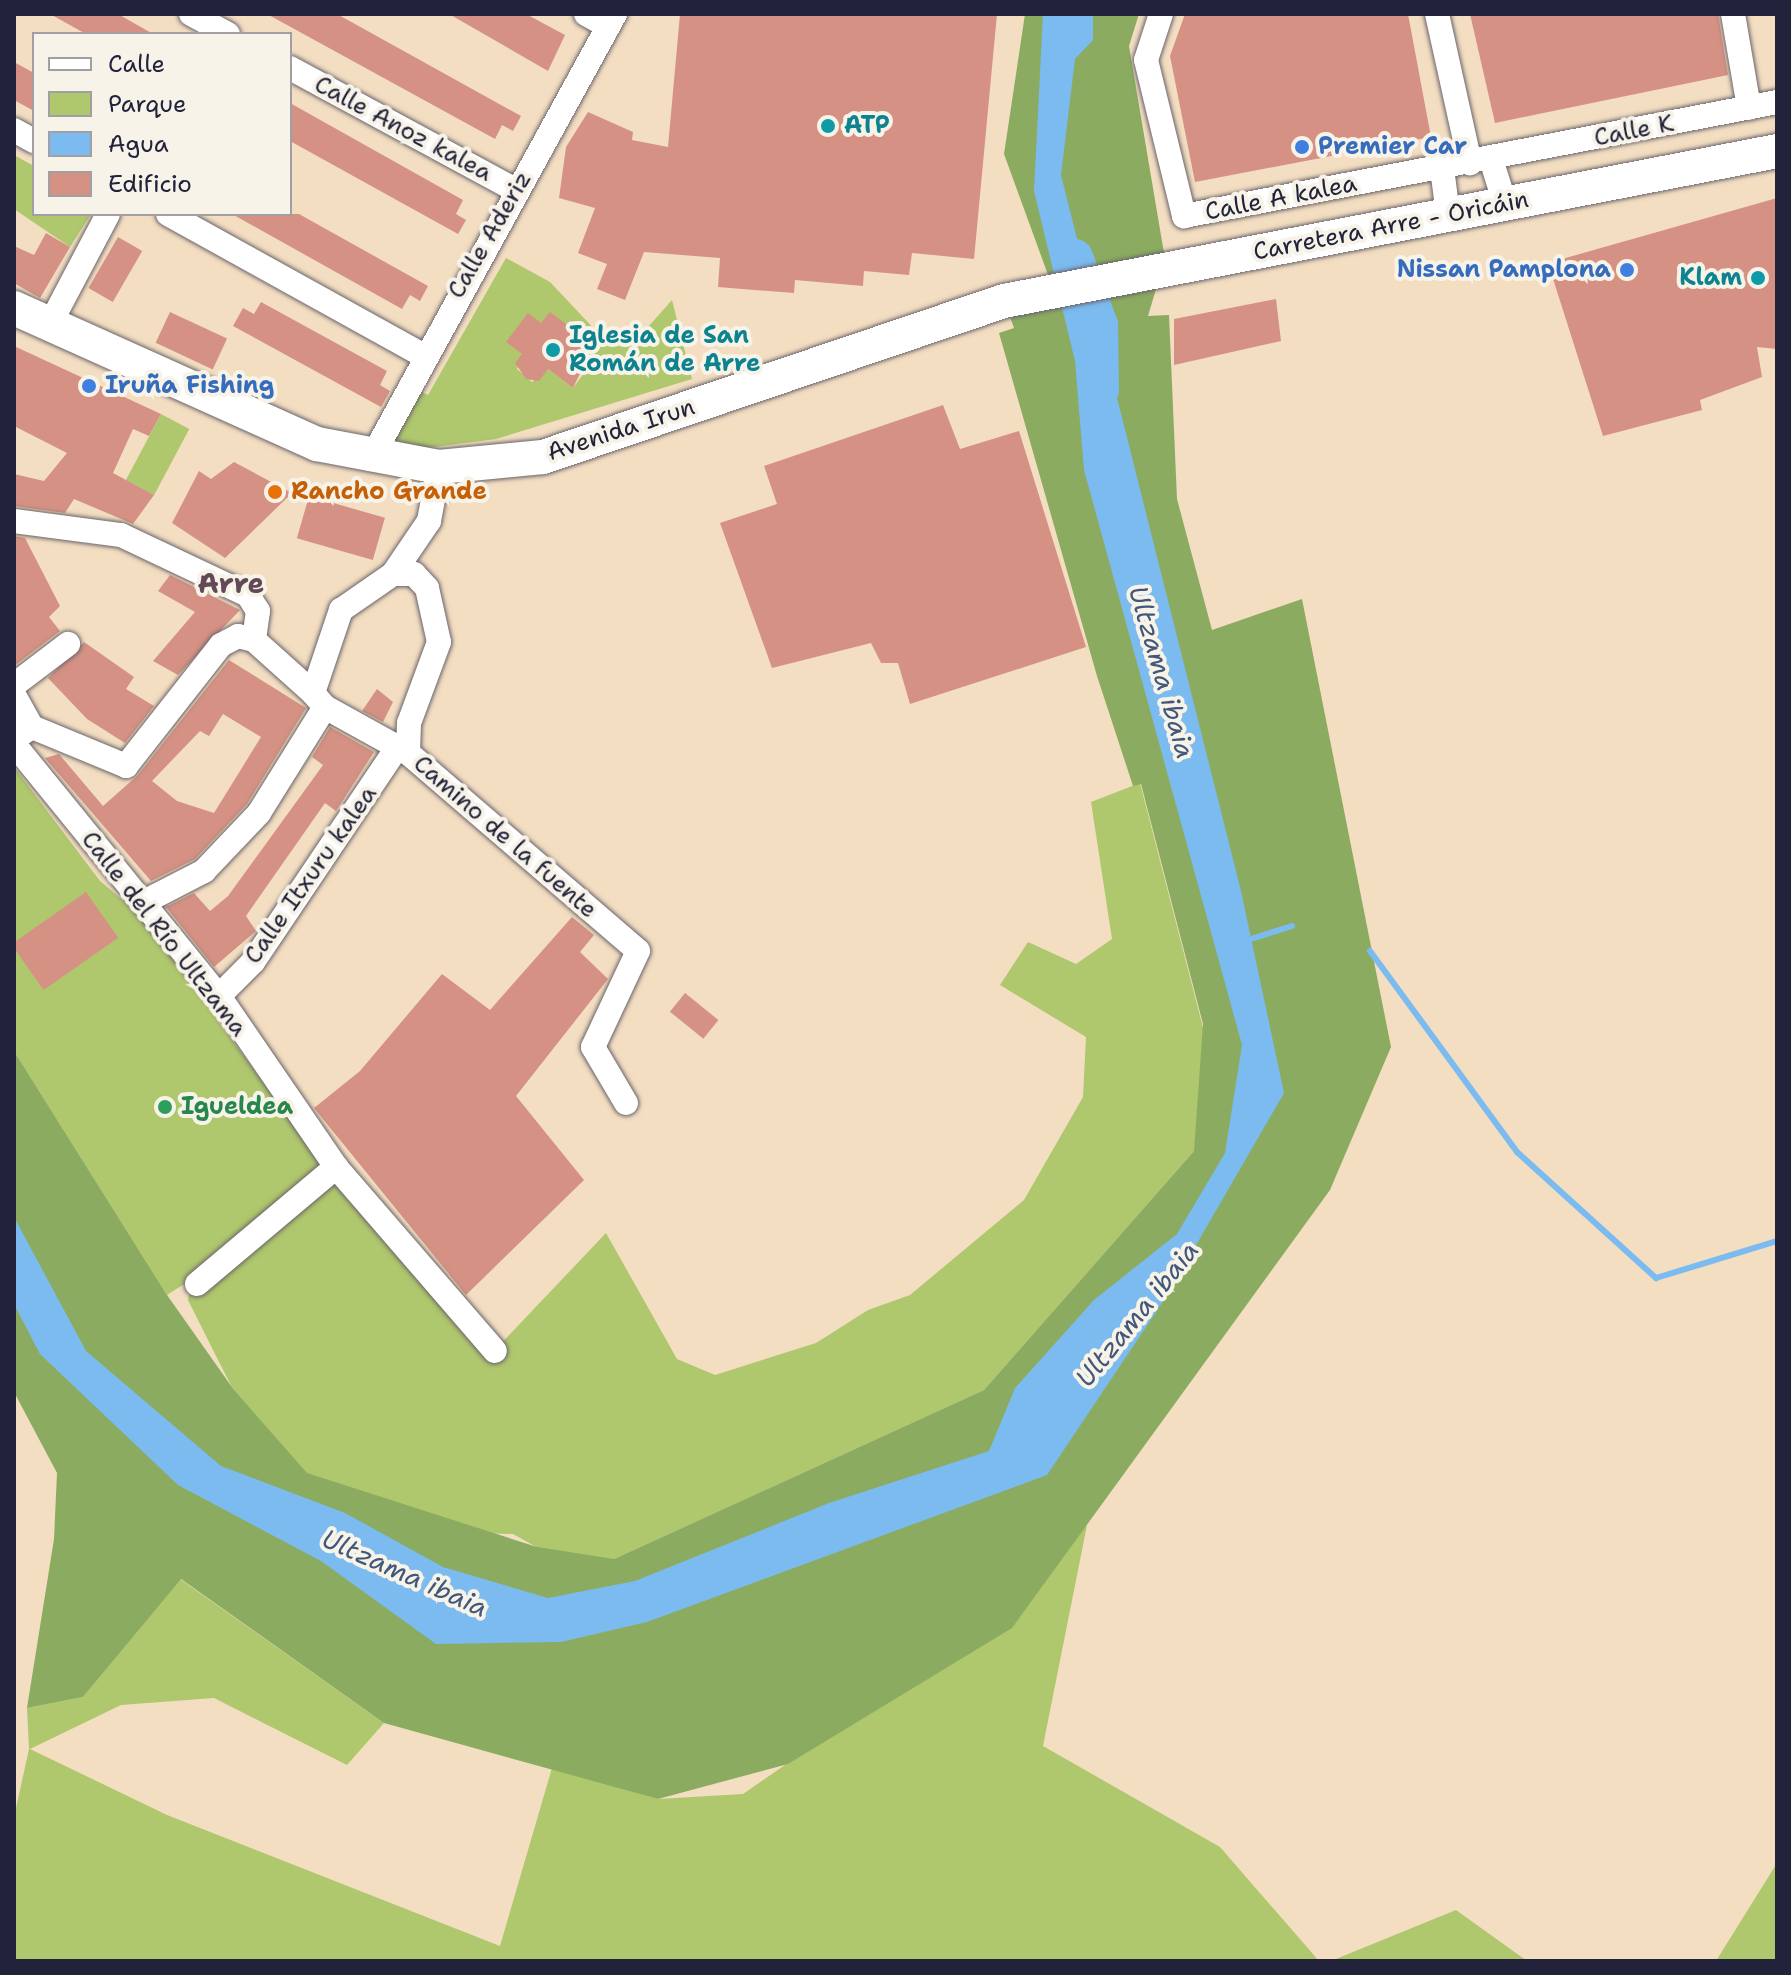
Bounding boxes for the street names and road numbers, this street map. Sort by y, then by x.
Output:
street label: Calle Anoz kalea [309,70,497,188]
street label: Calle K [1592,109,1676,153]
street label: Calle Aderiz [442,166,538,304]
street label: Calle A kalea [1203,169,1359,227]
street label: Carretera Arre - Oricáin [1251,185,1531,267]
street label: Avenida Irun [543,393,699,467]
street label: Camino de la fuente [407,749,603,925]
street label: Calle Itxuru kalea [239,780,383,970]
street label: Calle del Río Ultzama [75,826,253,1042]

